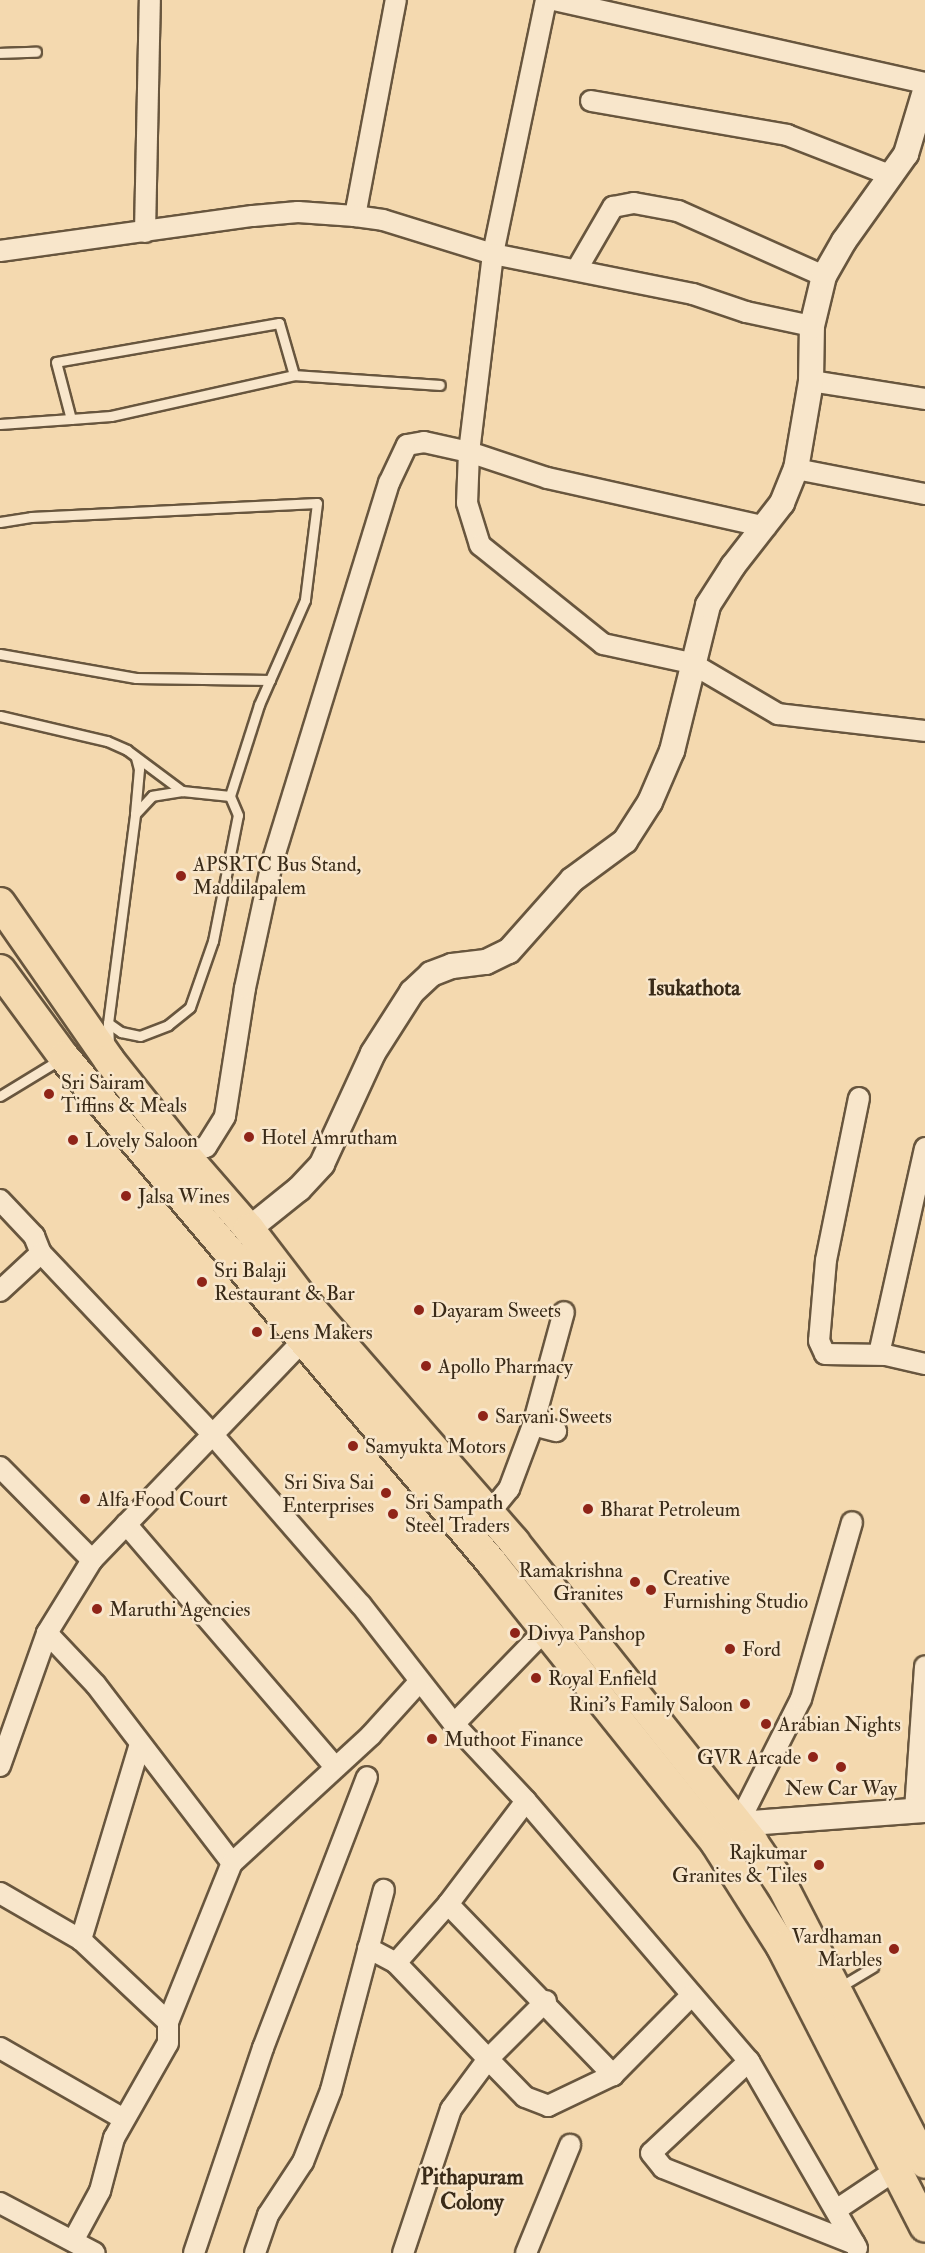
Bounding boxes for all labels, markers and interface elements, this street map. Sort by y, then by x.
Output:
place label: APSRTC Bus Stand, Maddilapalem [193,852,361,899]
marker: APSRTC Bus Stand, Maddilapalem [174,869,188,883]
district label: Isukathota [648,976,740,1002]
place label: Sri Sairam Tiffins & Meals [61,1070,187,1117]
marker: Sri Sairam Tiffins & Meals [42,1087,56,1101]
place label: Hotel Amrutham [261,1125,398,1149]
place label: Lovely Saloon [85,1128,198,1152]
marker: Hotel Amrutham [242,1130,256,1144]
marker: Lovely Saloon [66,1133,80,1147]
place label: Jalsa Wines [138,1184,230,1208]
marker: Jalsa Wines [119,1189,133,1203]
place label: Sri Balaji Restaurant & Bar [214,1258,355,1305]
marker: Sri Balaji Restaurant & Bar [195,1275,209,1289]
place label: Dayaram Sweets [431,1298,561,1322]
marker: Dayaram Sweets [412,1303,426,1317]
place label: Lens Makers [269,1320,373,1344]
marker: Lens Makers [250,1325,264,1339]
place label: Apollo Pharmacy [438,1354,573,1378]
marker: Apollo Pharmacy [419,1359,433,1373]
place label: Sarvani Sweets [495,1404,612,1428]
marker: Sarvani Sweets [476,1409,490,1423]
place label: Samyukta Motors [365,1434,506,1458]
marker: Samyukta Motors [346,1439,360,1453]
place label: Sri Siva Sai Enterprises [282,1470,374,1517]
marker: Sri Siva Sai Enterprises [379,1486,393,1500]
place label: Alfa Food Court [97,1487,228,1511]
place label: Sri Sampath Steel Traders [405,1490,510,1537]
marker: Alfa Food Court [78,1492,92,1506]
place label: Bharat Petroleum [600,1497,740,1521]
marker: Bharat Petroleum [581,1502,595,1516]
marker: Sri Sampath Steel Traders [386,1507,400,1521]
place label: Ramakrishna Granites [519,1558,623,1605]
place label: Creative Furnishing Studio [663,1566,808,1613]
marker: Ramakrishna Granites [628,1575,642,1589]
marker: Creative Furnishing Studio [644,1583,658,1597]
place label: Maruthi Agencies [109,1597,250,1621]
marker: Maruthi Agencies [90,1602,104,1616]
place label: Divya Panshop [527,1621,645,1645]
marker: Divya Panshop [508,1626,522,1640]
place label: Ford [742,1637,781,1661]
marker: Ford [723,1642,737,1656]
place label: Royal Enfield [548,1666,657,1690]
marker: Royal Enfield [529,1671,543,1685]
place label: Rini's Family Saloon [569,1692,733,1716]
marker: Rini's Family Saloon [738,1697,752,1711]
place label: Arabian Nights [778,1712,901,1736]
marker: Arabian Nights [759,1717,773,1731]
place label: Muthoot Finance [444,1727,583,1751]
marker: Muthoot Finance [425,1732,439,1746]
place label: GVR Arcade [697,1745,801,1769]
marker: GVR Arcade [806,1750,820,1764]
marker: New Car Way [834,1760,848,1774]
place label: New Car Way [785,1776,897,1800]
place label: Rajkumar Granites & Tiles [672,1841,807,1888]
marker: Rajkumar Granites & Tiles [812,1858,826,1872]
place label: Vardhaman Marbles [791,1925,882,1972]
marker: Vardhaman Marbles [887,1942,901,1956]
district label: Pithapuram Colony [421,2164,523,2216]

